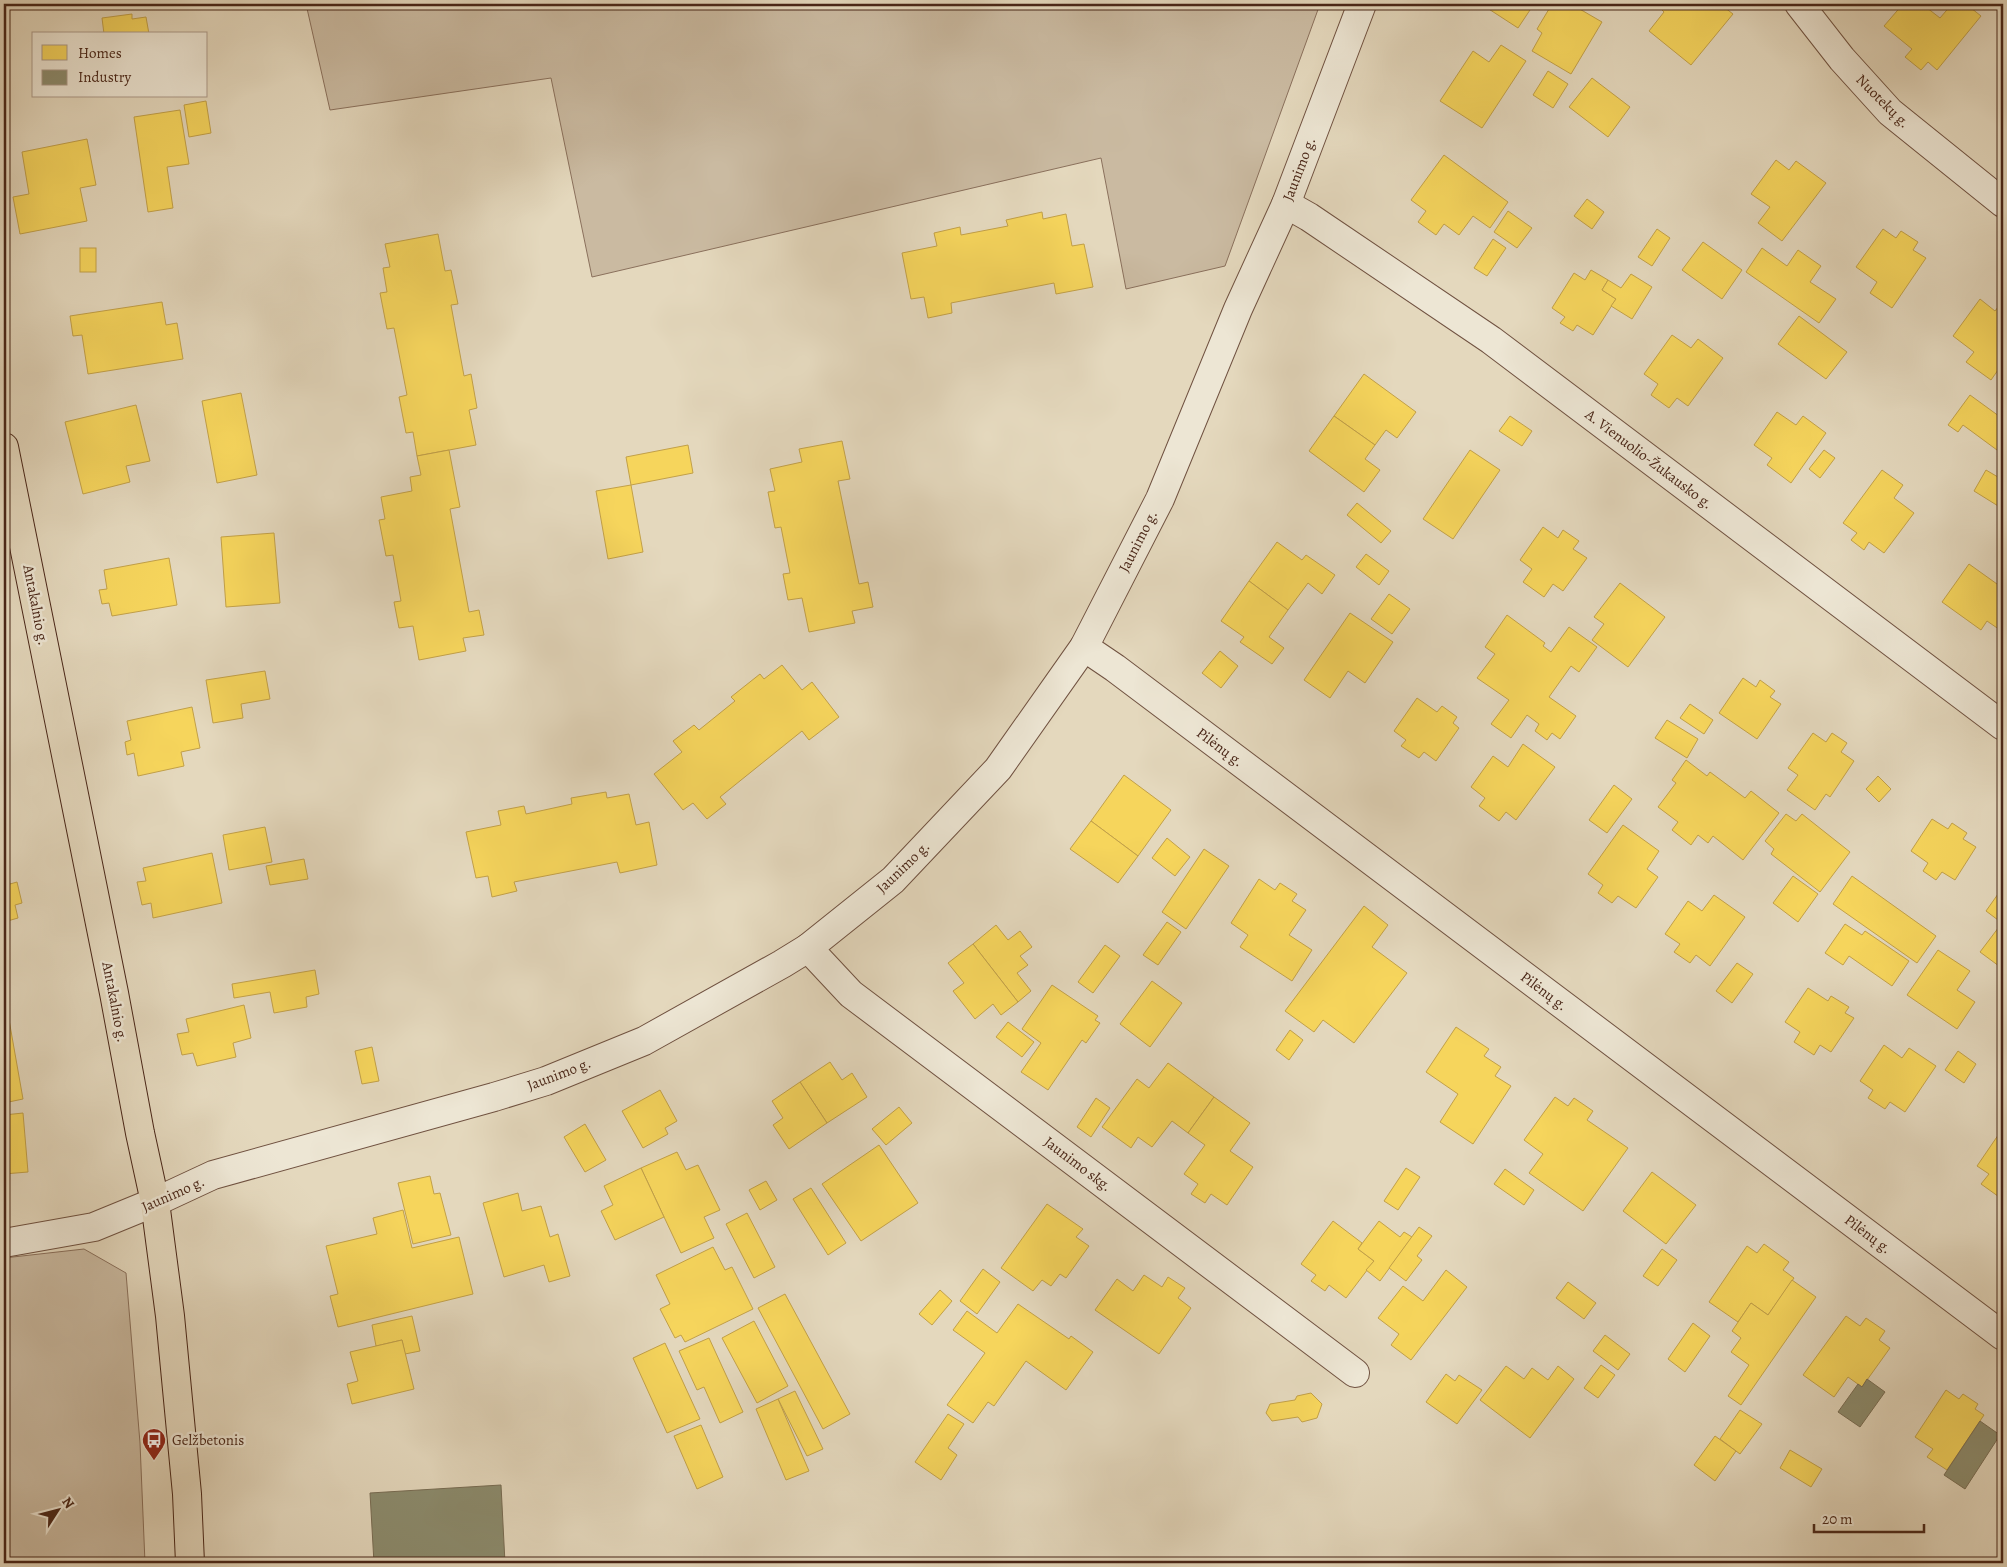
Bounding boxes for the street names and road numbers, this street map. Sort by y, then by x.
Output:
street label: Nuotekų g. [1852,70,1914,132]
street label: Jaunimo g. [1278,134,1320,204]
street label: A. Vienuolio-Žukausko g. [1580,404,1717,514]
street label: Jaunimo g. [1114,507,1162,575]
street label: Antakalnio g. [18,562,54,647]
street label: Pilėnų g. [1192,723,1248,771]
street label: Jaunimo g. [872,837,934,897]
street label: Antakalnio g. [97,959,133,1044]
street label: Pilėnų g. [1516,967,1572,1015]
street label: Jaunimo g. [524,1053,594,1095]
street label: Jaunimo skg. [1040,1132,1116,1196]
street label: Jaunimo g. [138,1171,208,1217]
street label: Pilėnų g. [1840,1210,1896,1258]

